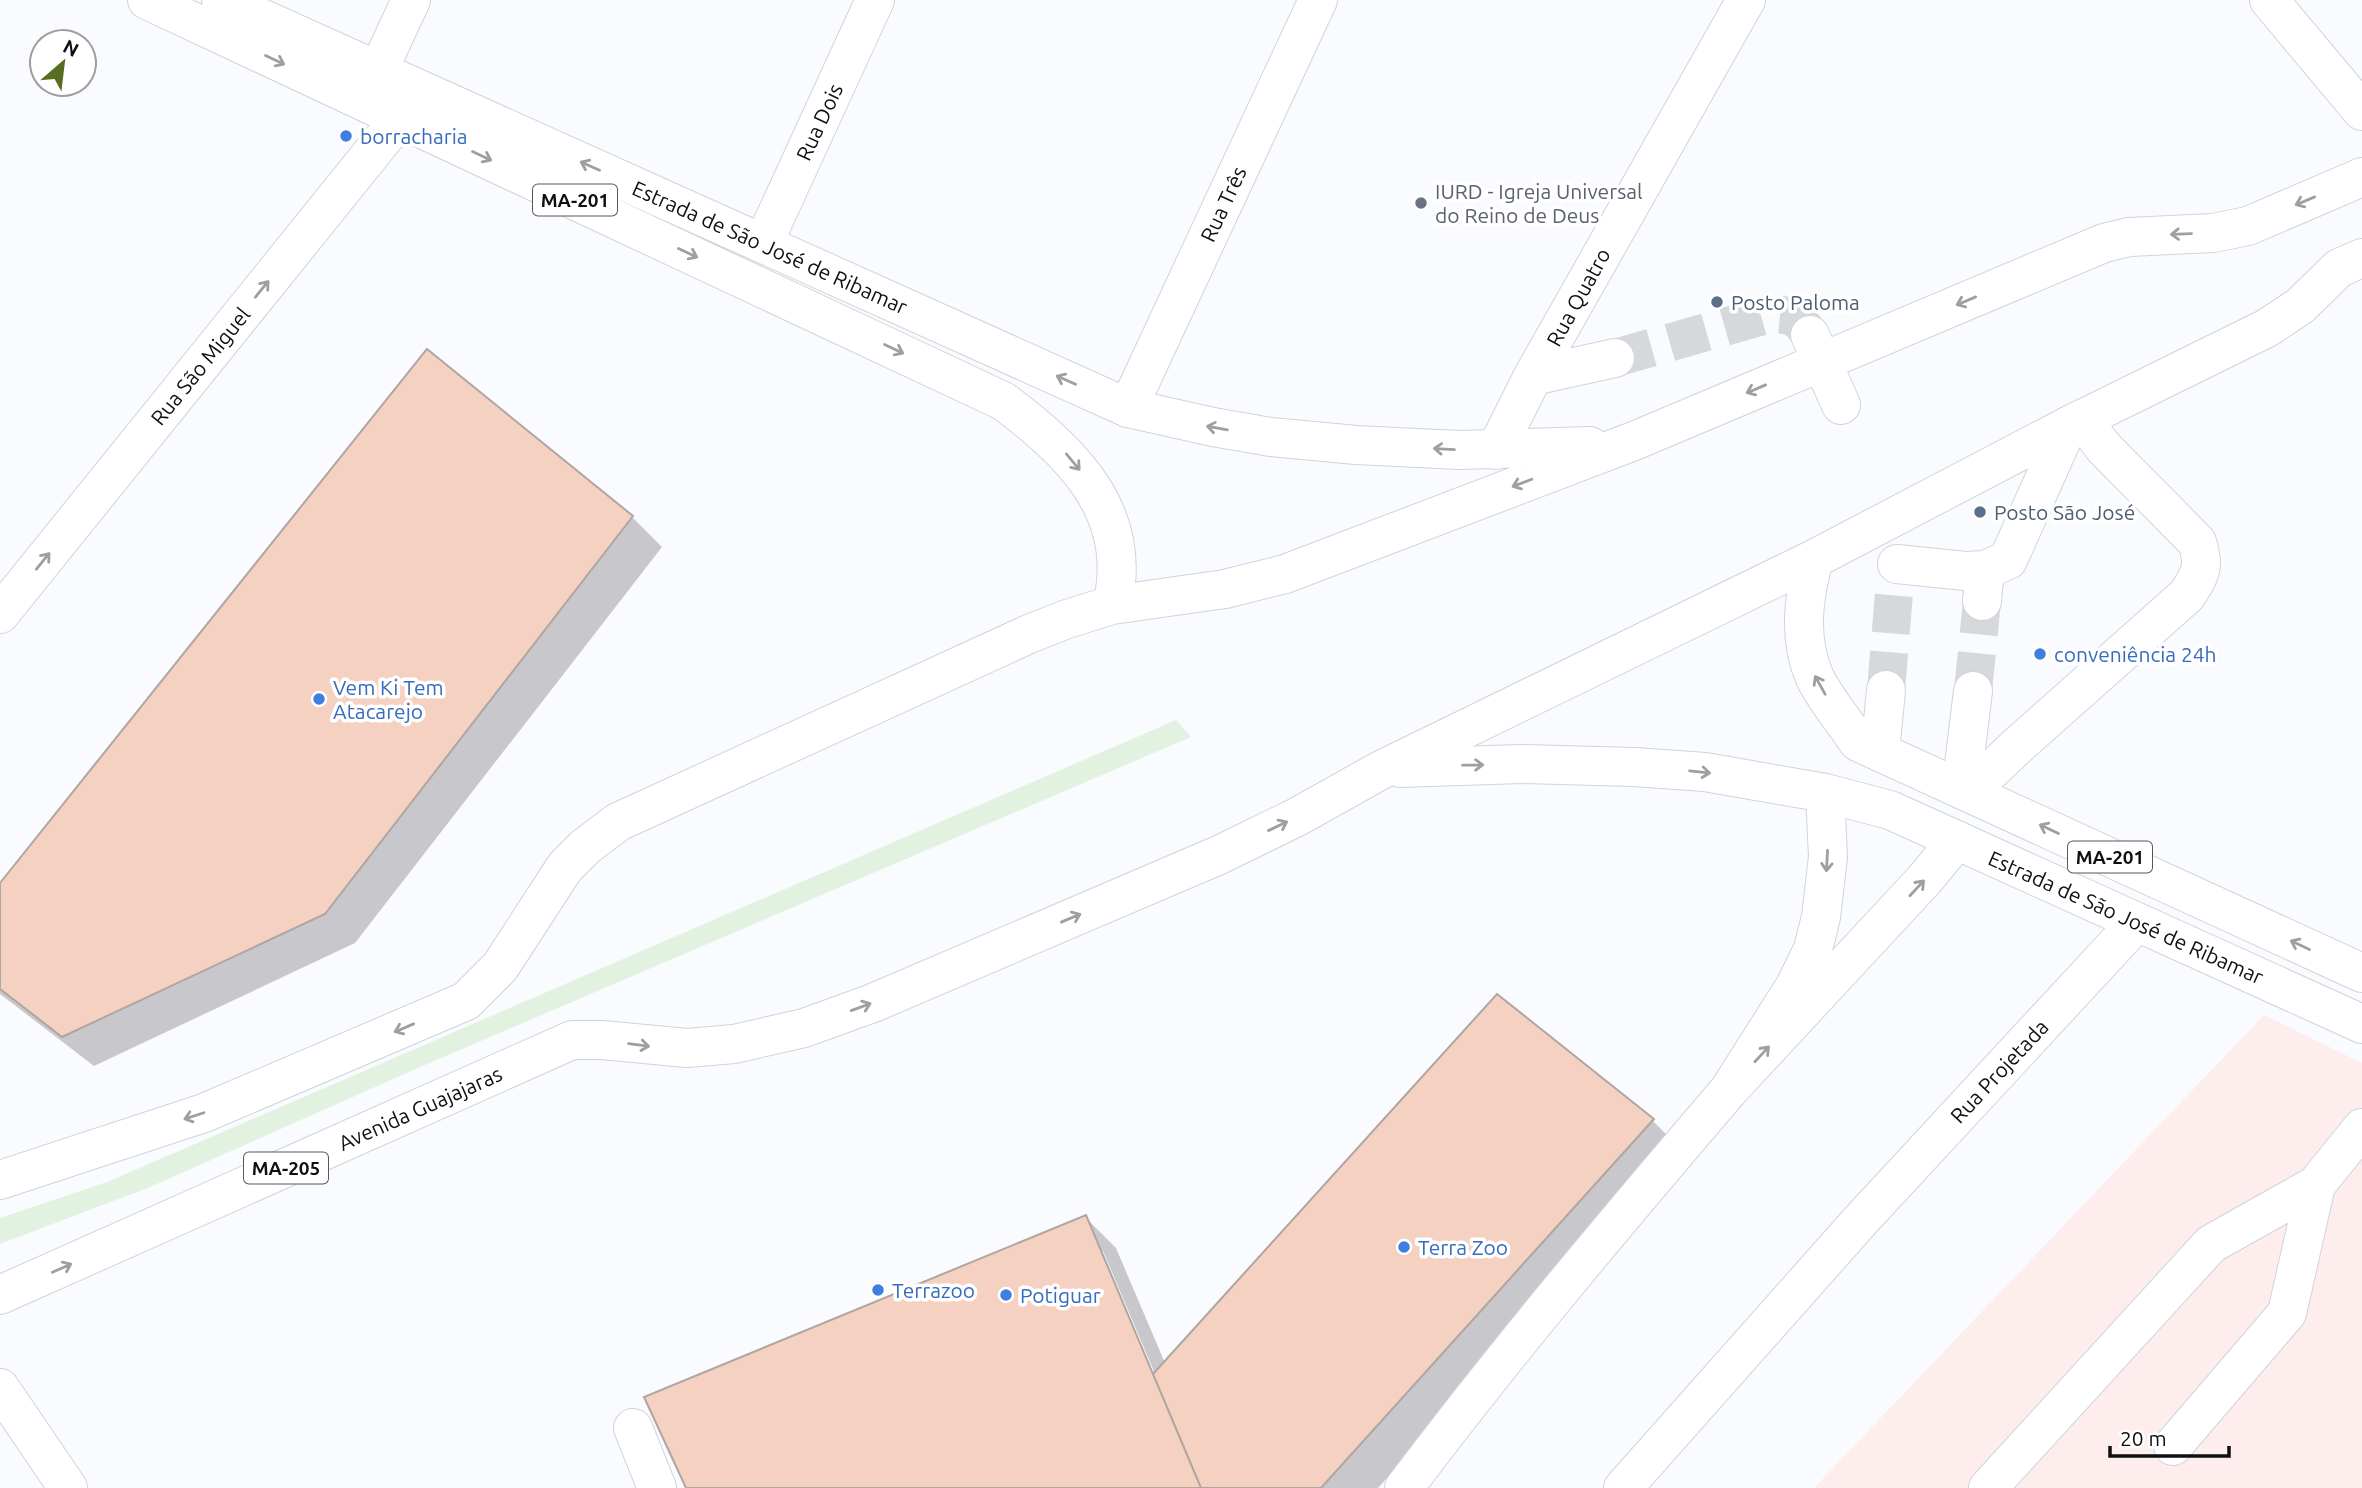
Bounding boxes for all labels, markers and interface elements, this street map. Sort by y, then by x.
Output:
north arrow [28,28,98,98]
text: N [60,35,82,61]
one-way arrow [264,54,286,67]
street label: Rua Dois [791,80,847,164]
place label: borracharia [360,124,468,148]
marker: borracharia [338,128,354,144]
one-way arrow [471,150,492,163]
one-way arrow [580,159,601,172]
street label: Rua Três [1195,163,1251,245]
street label: Estrada de São José de Ribamar [629,175,911,319]
place label: IURD - Igreja Universal do Reino de Deus [1435,179,1643,227]
road number: MA-201 [533,184,617,216]
marker: IURD - Igreja Universal do Reino de Deus [1413,195,1429,211]
one-way arrow [2295,196,2316,209]
one-way arrow [2170,228,2193,241]
street label: Rua Quatro [1541,244,1615,350]
one-way arrow [676,247,698,260]
one-way arrow [255,280,270,298]
place label: Posto Paloma [1731,290,1860,314]
marker: Posto Paloma [1709,294,1725,310]
one-way arrow [1956,296,1977,309]
street label: Rua São Miguel [145,302,255,430]
one-way arrow [883,344,904,357]
one-way arrow [1056,373,1077,386]
one-way arrow [1746,384,1767,397]
one-way arrow [1206,421,1229,434]
one-way arrow [1432,443,1455,456]
one-way arrow [1065,452,1081,470]
one-way arrow [1512,478,1534,491]
place label: Posto São José [1994,500,2135,524]
marker: Posto São José [1972,504,1988,520]
one-way arrow [35,553,51,571]
place label: conveniência 24h [2054,642,2217,666]
marker: conveniência 24h [2032,646,2048,662]
place label: Vem Ki Tem Atacarejo [333,675,444,723]
one-way arrow [1813,675,1826,696]
marker: Vem Ki Tem Atacarejo [311,691,327,707]
one-way arrow [1461,758,1484,771]
one-way arrow [1688,766,1711,779]
one-way arrow [1267,819,1288,832]
one-way arrow [2039,822,2060,835]
road number: MA-201 [2068,842,2152,872]
street label: Estrada de São José de Ribamar [1985,845,2267,989]
one-way arrow [1820,850,1833,873]
one-way arrow [1909,879,1925,897]
one-way arrow [1059,911,1081,924]
one-way arrow [2290,937,2311,951]
one-way arrow [850,1000,872,1012]
street label: Rua Projetada [1945,1014,2053,1128]
one-way arrow [393,1022,415,1035]
one-way arrow [628,1038,650,1051]
one-way arrow [1754,1046,1771,1063]
street label: Avenida Guajajaras [334,1061,506,1155]
one-way arrow [184,1111,206,1124]
road number: MA-205 [244,1152,328,1184]
place label: Terra Zoo [1418,1235,1508,1259]
marker: Terra Zoo [1396,1239,1412,1255]
one-way arrow [51,1261,73,1274]
place label: Terrazoo [892,1278,975,1302]
marker: Terrazoo [870,1282,886,1298]
place label: Potiguar [1020,1283,1101,1307]
marker: Potiguar [998,1287,1014,1303]
scale bar [2110,1414,2229,1458]
text: 20 m [2120,1426,2167,1450]

